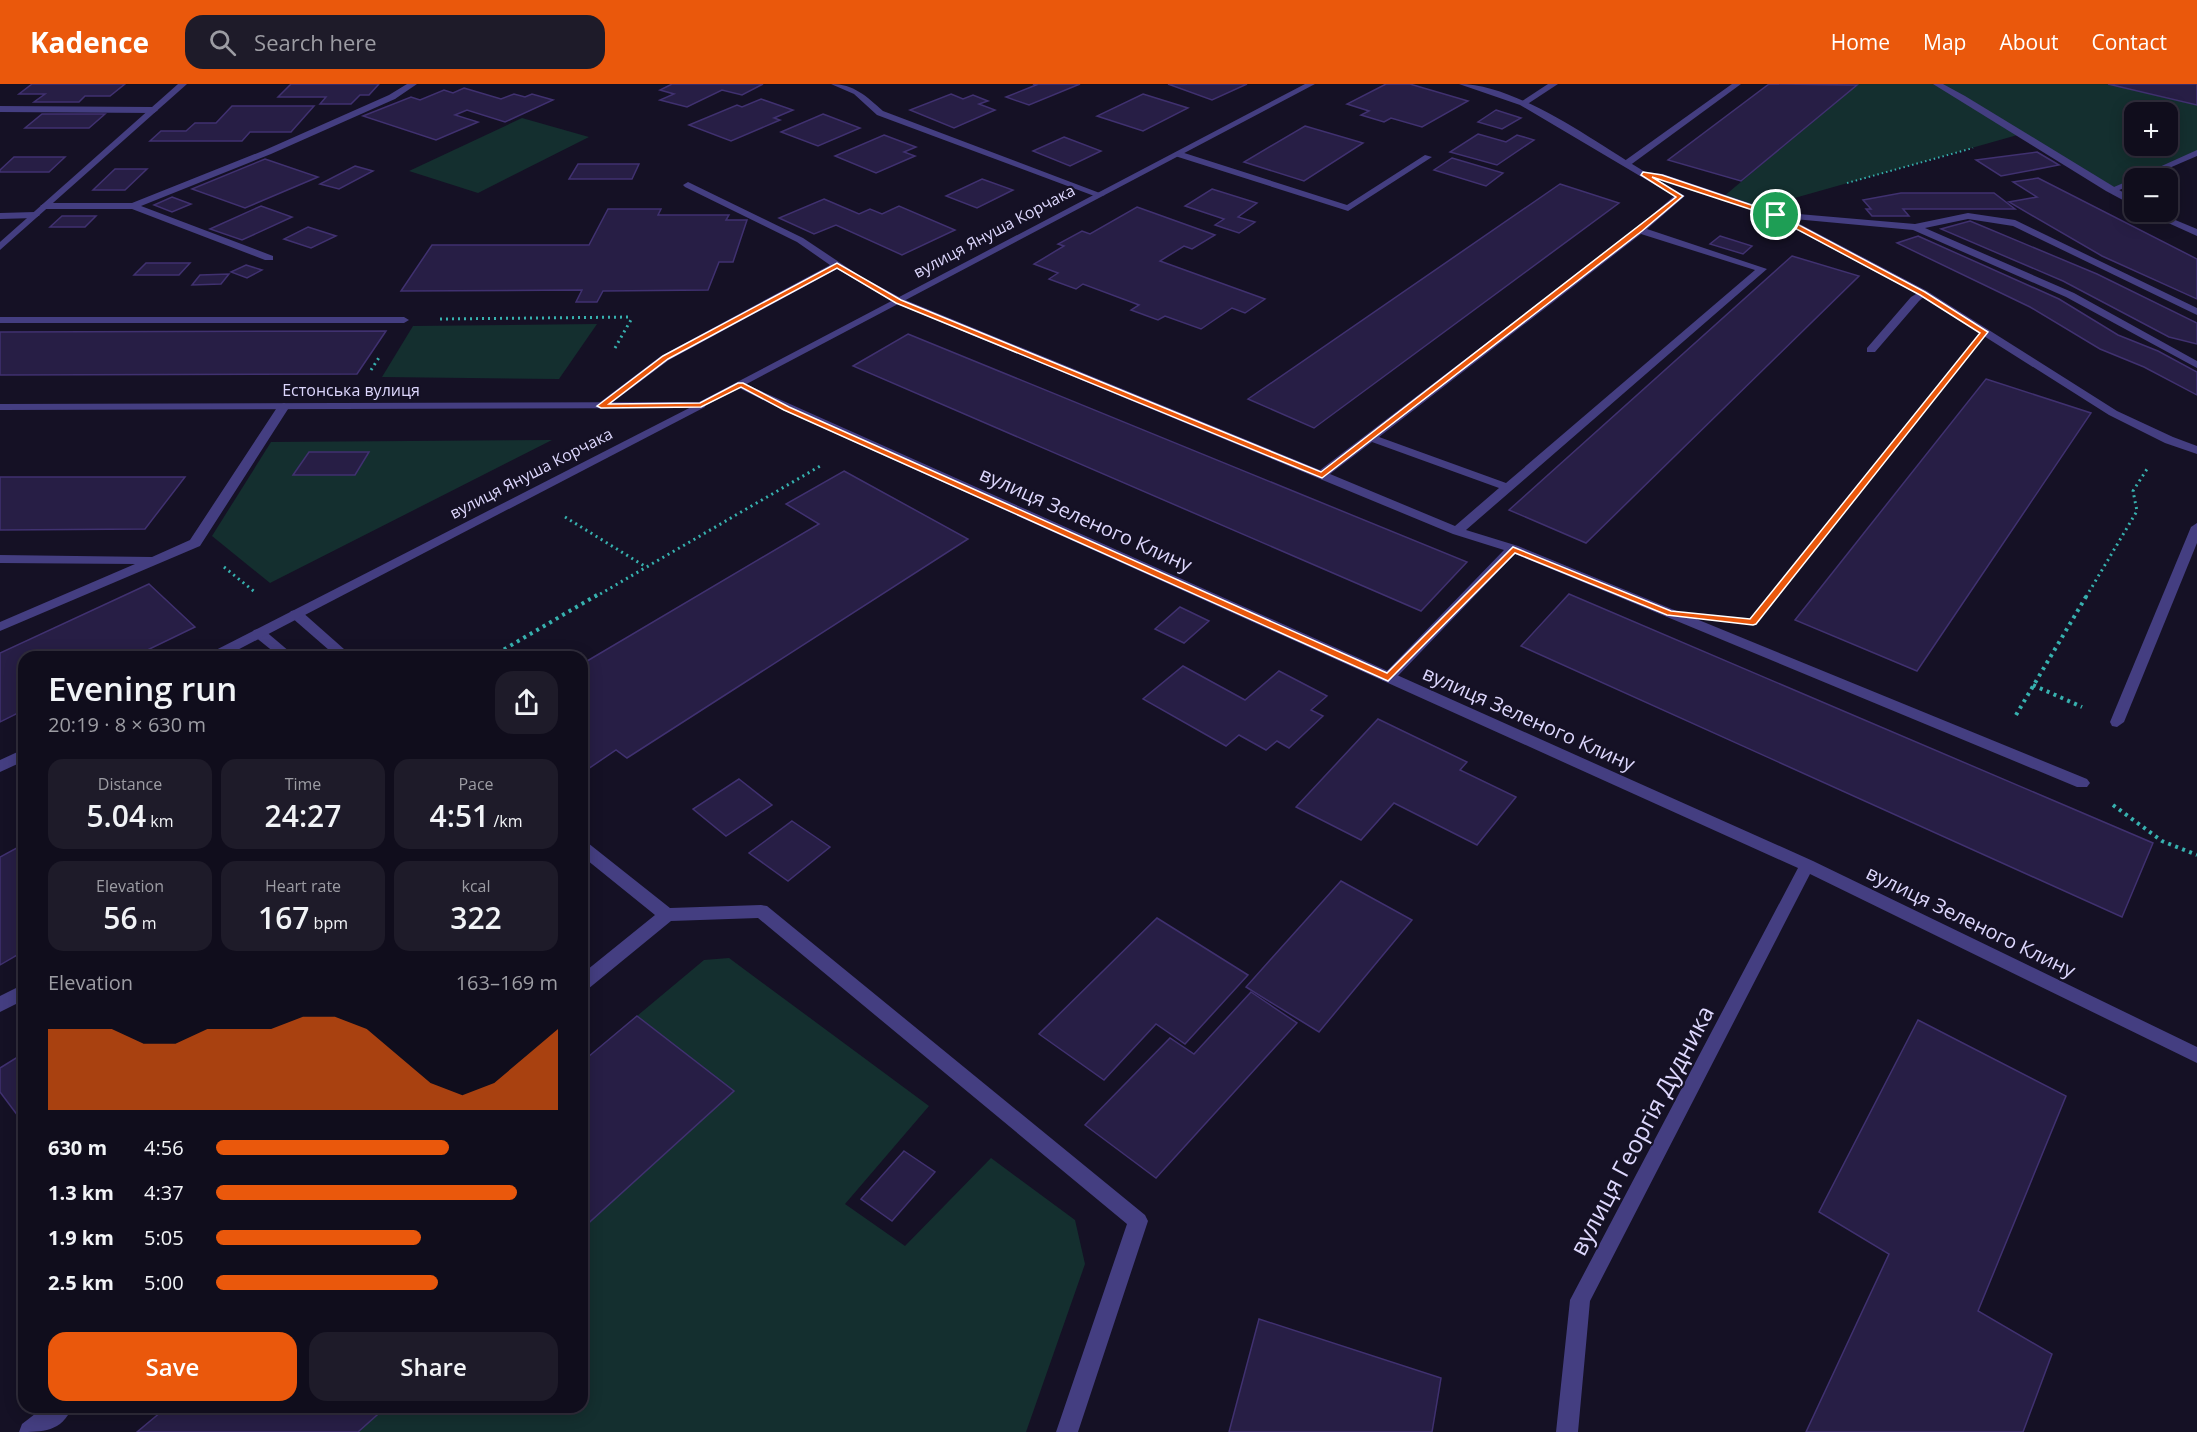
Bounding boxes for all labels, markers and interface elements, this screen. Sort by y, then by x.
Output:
search box [185,15,605,69]
text: Kadence [30,23,149,61]
icon: search [206,26,239,59]
text: Search here [254,27,377,57]
text: Home [1831,28,1890,56]
text: Map [1923,28,1966,56]
text: About [1999,28,2059,56]
text: Contact [2092,28,2167,56]
map controls [2124,102,2178,222]
button: + [2124,102,2178,156]
button: − [2124,168,2178,222]
street label: вулиця Януша Корчака [909,179,1079,283]
pin [1750,189,1801,240]
icon: arrive [1759,198,1792,231]
street label: Естонська вулиця [282,379,420,401]
street label: вулиця Януша Корчака [446,422,616,524]
street label: вулиця Зеленого Клину [976,460,1197,578]
street label: вулиця Зеленого Клину [1419,659,1640,777]
text: Evening run [48,666,237,711]
button: share [495,671,558,734]
text: 20:19 · 8 × 630 m [48,711,206,738]
text: Distance [98,773,162,795]
text: Time [285,773,321,795]
text: Pace [458,773,494,795]
text: 5.04 [86,795,146,836]
text: 24:27 [265,795,341,836]
text: 4:51 [430,795,489,836]
text: km [146,810,174,832]
text: /km [489,810,522,832]
street label: вулиця Зеленого Клину [1862,859,2081,984]
text: Elevation [96,875,164,897]
text: Heart rate [265,875,341,897]
text: kcal [462,875,491,897]
text: 56 [103,897,138,938]
text: 167 [258,897,309,938]
text: 322 [450,897,502,938]
text: m [138,912,157,934]
text: bpm [309,912,348,934]
text: Elevation [48,969,133,996]
text: 163–169 m [456,969,558,996]
street label: вулиця Георгія Дудника [1561,999,1721,1261]
text: 630 m [48,1134,107,1161]
text: 4:56 [144,1134,184,1161]
text: 1.3 km [48,1179,114,1206]
text: 4:37 [144,1179,184,1206]
text: 1.9 km [48,1224,114,1251]
text: 5:05 [144,1224,184,1251]
text: 2.5 km [48,1269,114,1296]
text: 5:00 [144,1269,184,1296]
button: Save [48,1332,297,1401]
button: Share [309,1332,558,1401]

